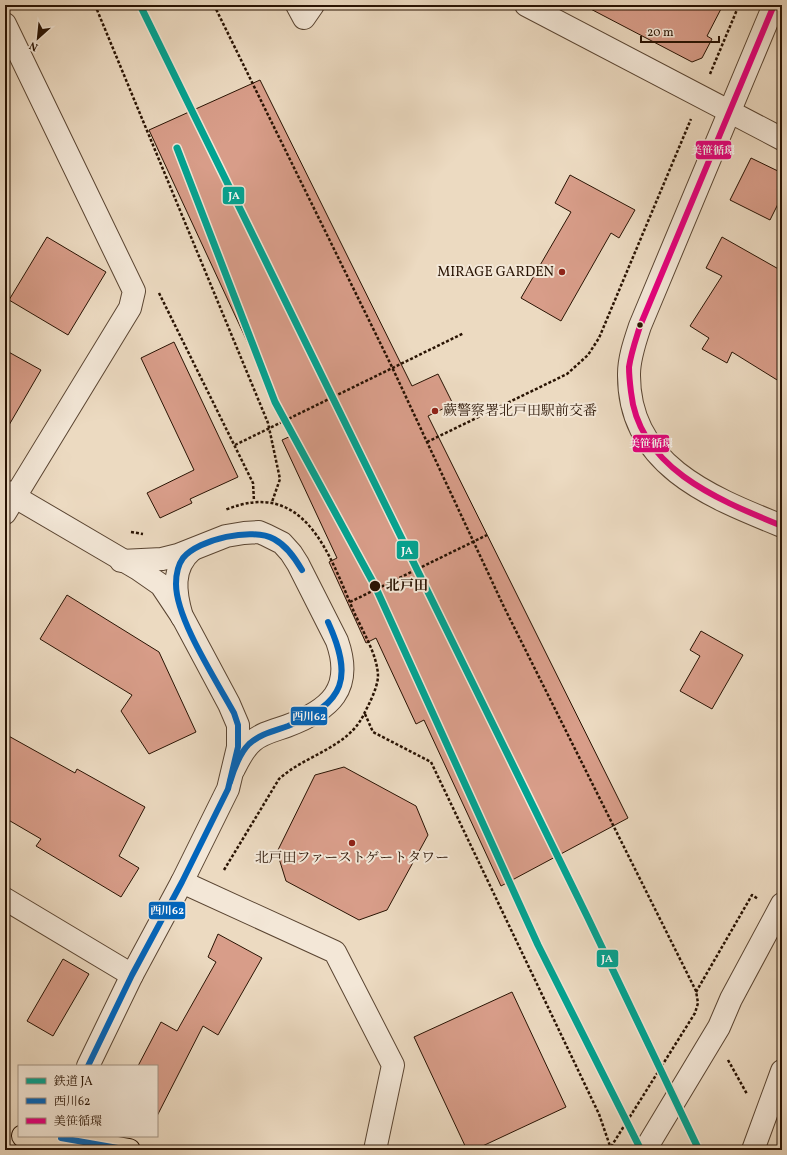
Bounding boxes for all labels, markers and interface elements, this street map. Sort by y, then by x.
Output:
north arrow [18,18,58,58]
scale bar [641,18,719,44]
text: 20 m [647,25,674,41]
text: N [27,37,41,54]
line badge: 美笹循環 [695,140,732,160]
text: 美笹循環 [691,144,735,159]
line badge: JA [222,186,245,205]
text: JA [227,189,240,204]
place label: MIRAGE GARDEN [437,263,554,282]
marker: MIRAGE GARDEN [557,267,567,277]
unlabelled marker [635,320,645,330]
place label: 蕨警察署北戸田駅前交番 [443,402,597,421]
marker: 蕨警察署北戸田駅前交番 [430,406,440,416]
line badge: 美笹循環 [632,434,670,453]
text: 美笹循環 [629,437,673,452]
line badge: JA [396,540,419,560]
text: JA [400,544,413,559]
place label: 北戸田 [386,577,428,596]
marker: 北戸田 [368,579,382,593]
line badge: 西川62 [290,706,328,726]
text: 西川62 [292,710,326,725]
marker: 北戸田ファーストゲートタワー [347,838,357,848]
place label: 北戸田ファーストゲートタワー [255,849,449,868]
line badge: 西川62 [148,901,186,920]
text: 西川62 [150,904,184,919]
line badge: JA [596,949,619,968]
text: JA [600,952,613,967]
legend [18,1065,158,1137]
text: 鉄道 JA [53,1074,93,1090]
text: 西川62 [54,1094,91,1110]
text: 美笹循環 [54,1114,102,1130]

